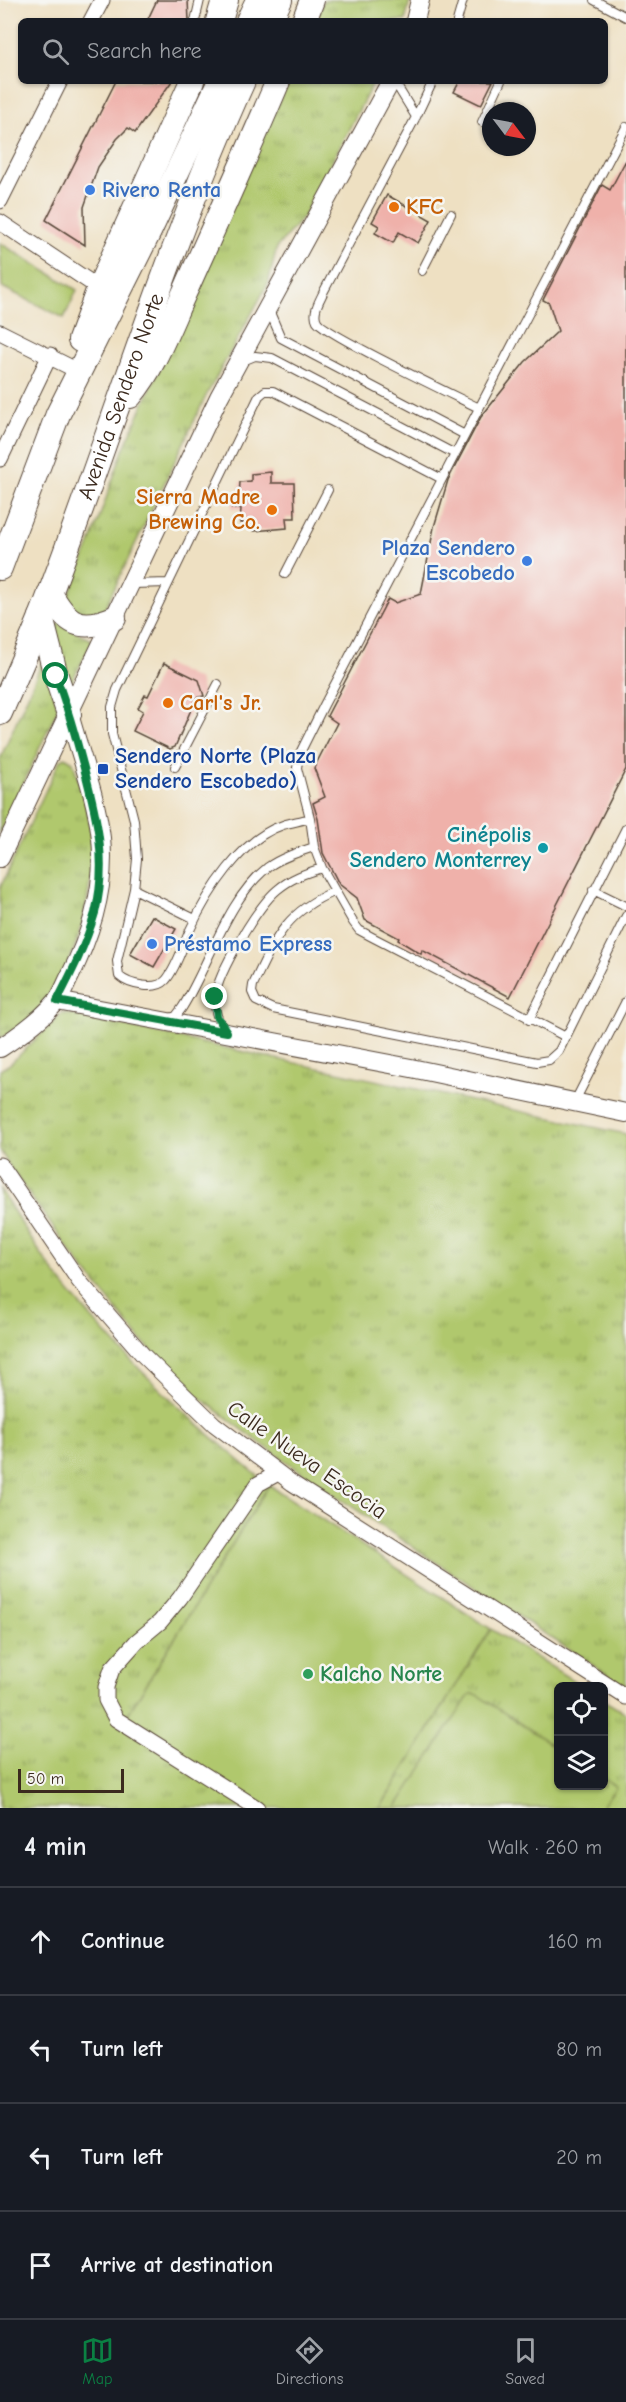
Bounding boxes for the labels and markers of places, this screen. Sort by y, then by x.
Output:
place label: Rivero Renta [102,177,221,203]
marker: Rivero Renta [83,183,97,197]
place label: KFC [406,194,444,220]
marker: KFC [387,200,401,214]
place label: Sierra Madre Brewing Co. [136,484,260,535]
marker: Sierra Madre Brewing Co. [265,503,279,517]
place label: Plaza Sendero Escobedo [381,535,515,586]
marker: Plaza Sendero Escobedo [520,554,534,568]
place label: Carl's Jr. [180,690,261,716]
marker: Carl's Jr. [161,696,175,710]
place label: Sendero Norte (Plaza Sendero Escobedo) [115,743,316,794]
marker: Sendero Norte (Plaza Sendero Escobedo) [96,762,110,776]
place label: Cinépolis Sendero Monterrey [350,822,532,873]
marker: Cinépolis Sendero Monterrey [536,841,550,855]
place label: Préstamo Express [164,931,332,957]
marker: Préstamo Express [145,937,159,951]
place label: Kalcho Norte [320,1661,442,1687]
marker: Kalcho Norte [301,1667,315,1681]

